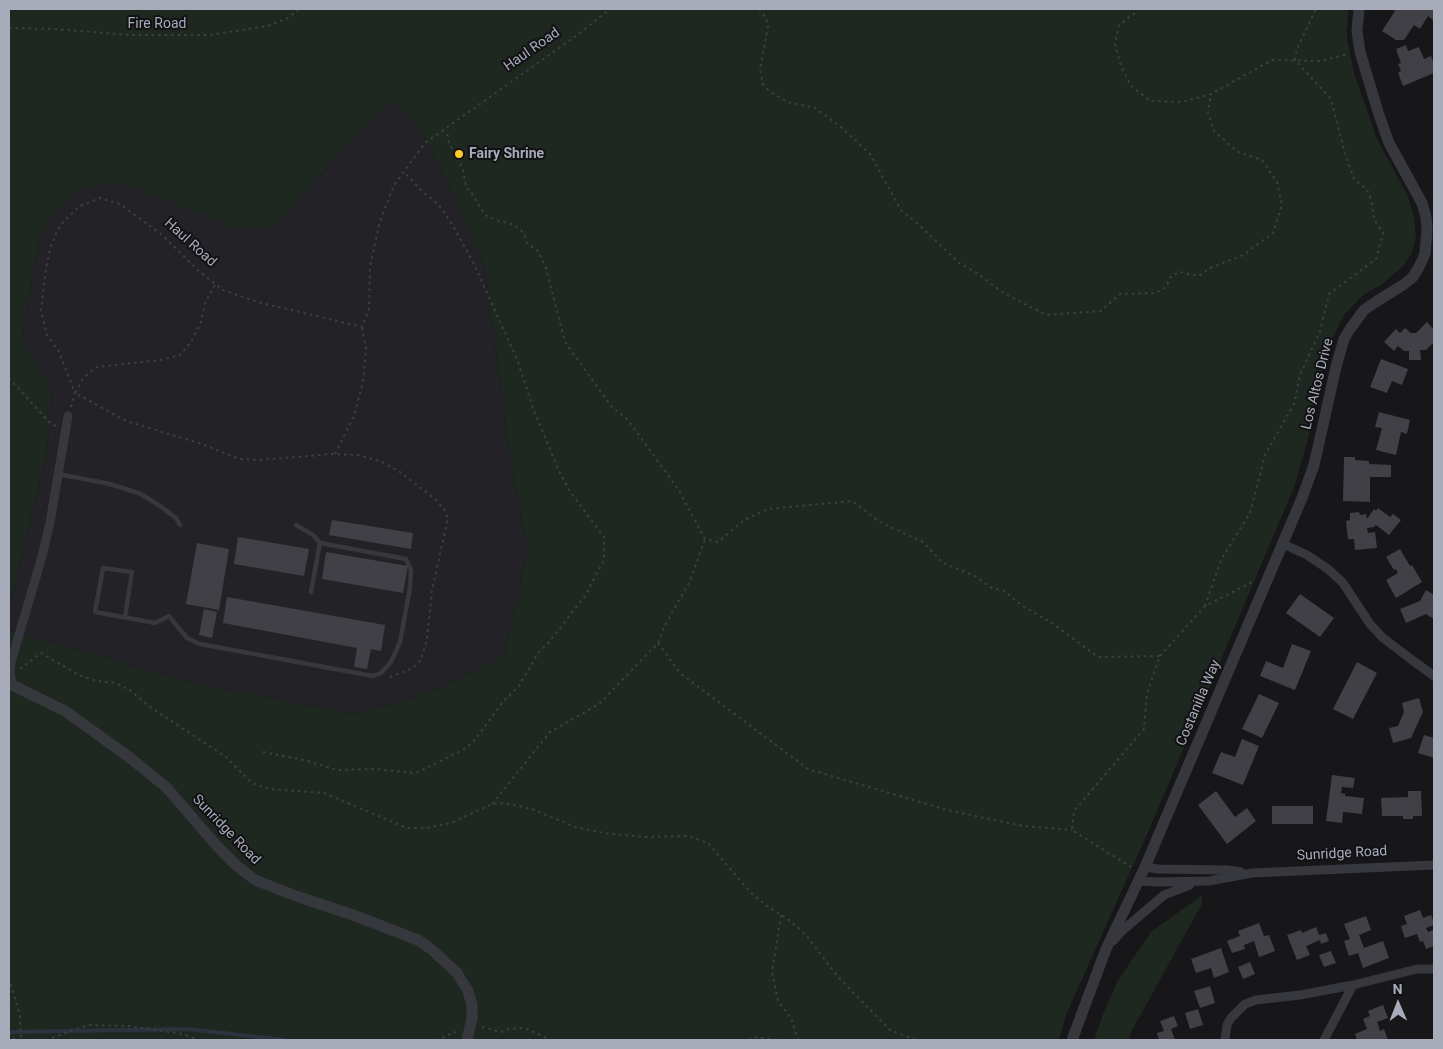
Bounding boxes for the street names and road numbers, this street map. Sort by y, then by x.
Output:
street label: Fire Road [128,16,186,32]
street label: Haul Road [501,25,563,75]
street label: Haul Road [160,215,220,271]
street label: Los Altos Drive [1299,337,1337,431]
street label: Costanilla Way [1173,657,1225,749]
street label: Sunridge Road [188,792,264,868]
street label: Sunridge Road [1296,843,1388,865]

